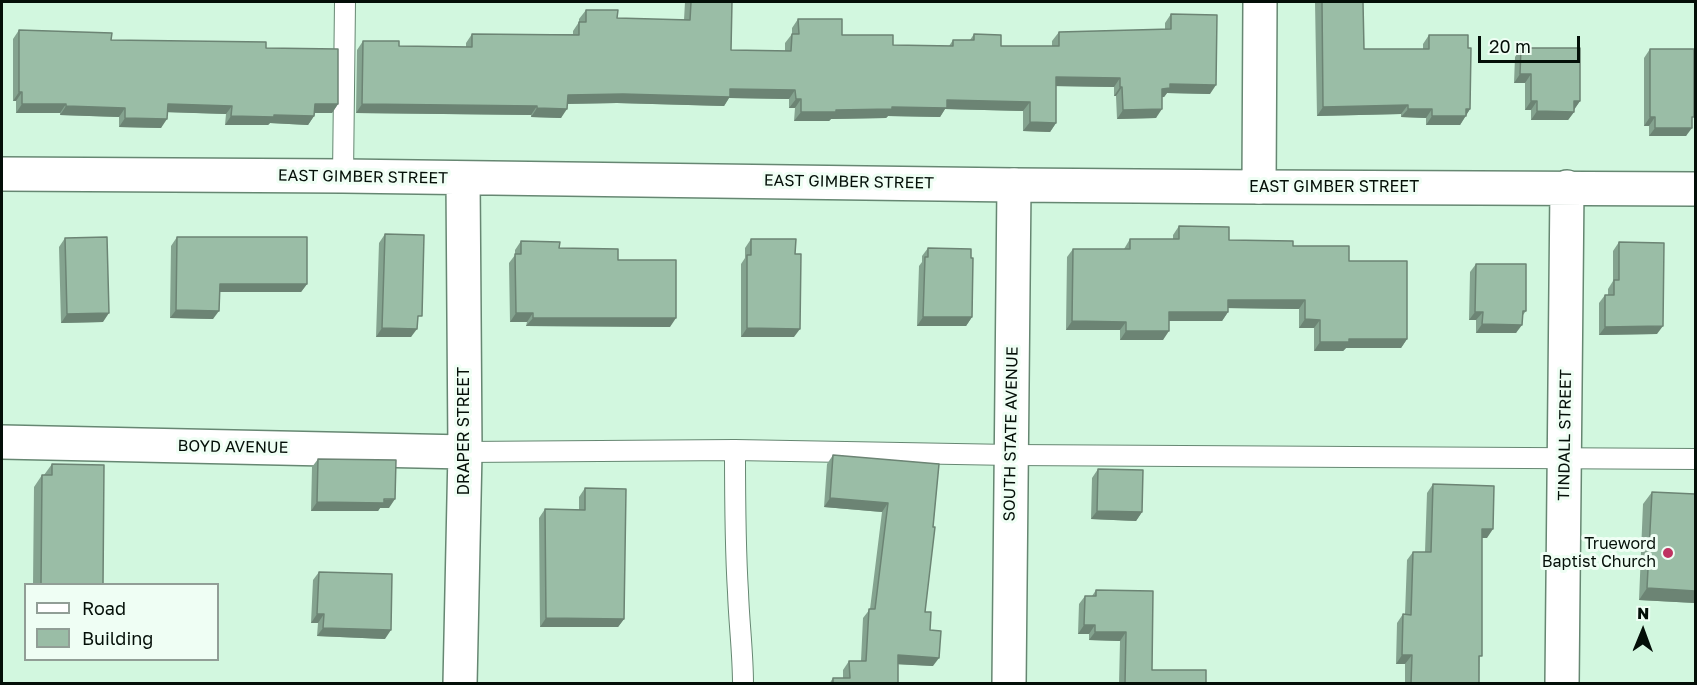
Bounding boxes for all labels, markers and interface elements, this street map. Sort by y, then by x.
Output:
scale bar [1481,24,1583,62]
text: 20 m [1489,35,1531,57]
street label: EAST GIMBER STREET [278,166,448,188]
street label: EAST GIMBER STREET [764,171,934,193]
street label: EAST GIMBER STREET [1249,177,1419,197]
street label: SOUTH STATE AVENUE [1000,346,1022,522]
street label: DRAPER STREET [454,367,474,495]
street label: TINDALL STREET [1554,369,1576,501]
street label: BOYD AVENUE [177,436,289,458]
place label: Trueword Baptist Church [1542,534,1656,572]
marker: Trueword Baptist Church [1661,546,1675,560]
legend [24,583,219,661]
text: Road [82,597,126,619]
north arrow [1613,601,1673,661]
text: N [1637,603,1650,623]
text: Building [82,627,153,649]

